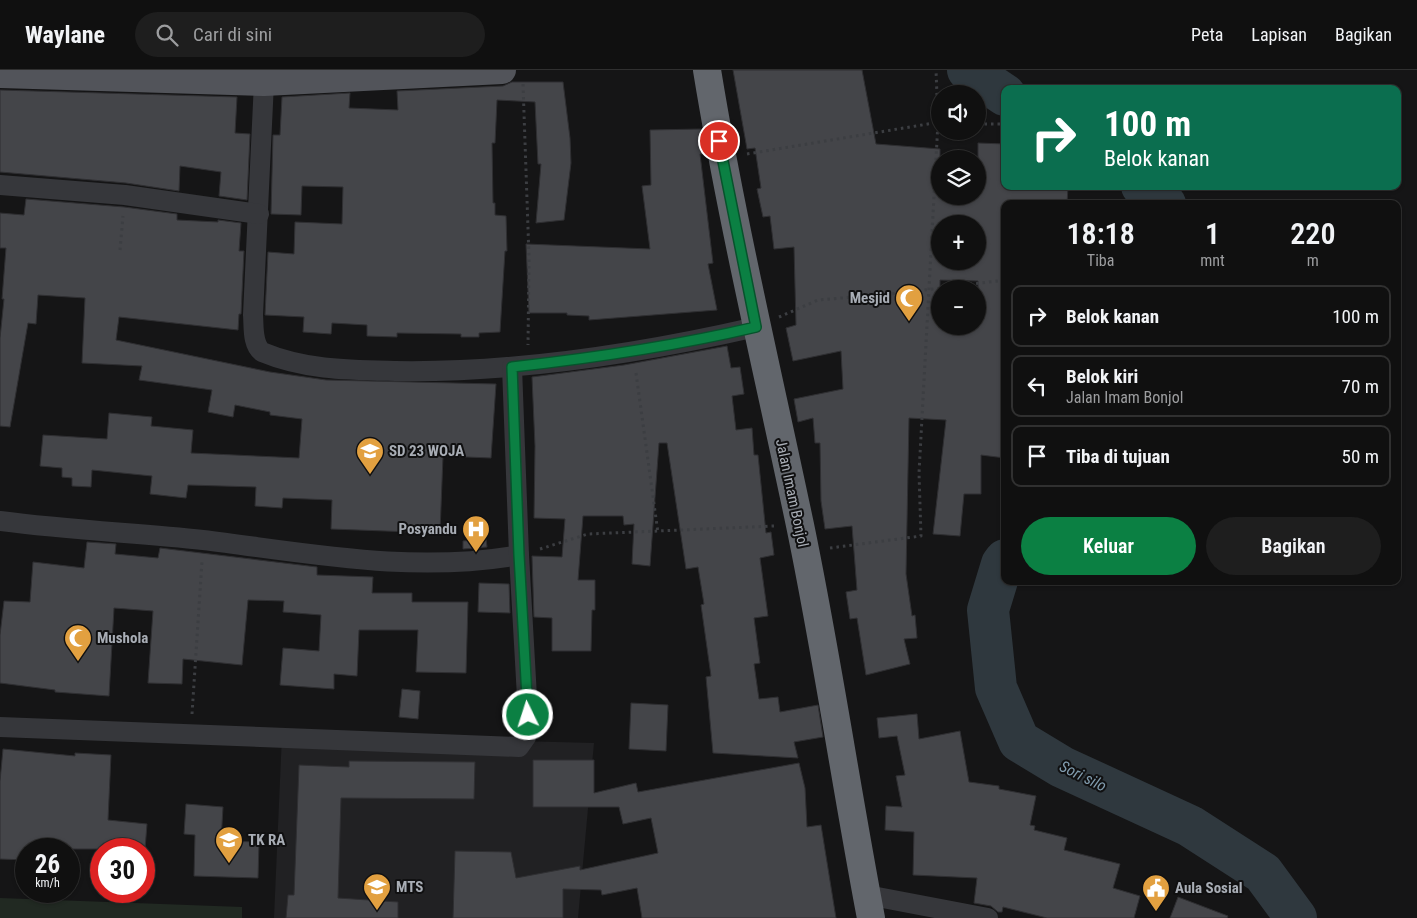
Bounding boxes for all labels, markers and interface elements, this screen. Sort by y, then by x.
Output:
search box [135,12,485,57]
text: Waylane [25,21,105,49]
icon: search [153,21,181,49]
text: Cari di sini [193,23,272,46]
text: Peta [1191,24,1223,45]
text: Lapisan [1251,24,1307,45]
text: Bagikan [1335,24,1392,45]
map controls [931,85,986,335]
button: sound [931,85,986,140]
text: 100 m [1104,104,1191,145]
icon: right [1021,105,1086,170]
pin [698,120,740,162]
icon: arrive [705,127,733,155]
text: Belok kanan [1104,146,1210,171]
button: layers [931,150,986,205]
button: + [931,215,986,270]
text: 18:18 [1066,216,1135,251]
text: 1 [1205,216,1220,251]
text: 220 [1290,216,1335,251]
text: Tiba [1087,251,1114,270]
text: mnt [1200,251,1225,270]
text: m [1307,251,1319,270]
button: − [931,280,986,335]
mosque icon: Mesjid [894,283,924,322]
place label: Mesjid [850,289,890,307]
icon: right [1023,302,1051,330]
text: Belok kanan [1066,305,1159,328]
text: 100 m [1332,305,1379,328]
text: Belok kiri [1066,365,1138,388]
icon: left [1023,372,1051,400]
text: 70 m [1342,375,1379,398]
text: Jalan Imam Bonjol [1066,388,1183,407]
school or university icon: SD 23 WOJA [355,436,385,475]
street label: Jalan Imam Bonjol [772,437,812,549]
place label: SD 23 WOJA [389,442,464,460]
icon: arrive [1023,442,1051,470]
text: Tiba di tujuan [1066,445,1170,468]
text: 50 m [1342,445,1379,468]
hospital icon: Posyandu [461,514,491,553]
button: Keluar [1021,517,1196,575]
button: Bagikan [1206,517,1381,575]
place label: Posyandu [398,520,457,538]
mosque icon: Mushola [63,623,93,662]
place label: Mushola [97,629,148,647]
position arrow [501,688,553,740]
water label: Sori silo [1056,757,1110,796]
school or university icon: TK RA [214,825,244,864]
place label: TK RA [248,831,285,849]
speed limit sign: 30 [90,838,155,903]
text: 26 [35,850,60,879]
school or university icon: MTS [362,872,392,911]
public building icon: Aula Sosial [1141,873,1171,912]
text: km/h [35,876,60,890]
place label: MTS [396,878,423,896]
place label: Aula Sosial [1175,879,1243,897]

